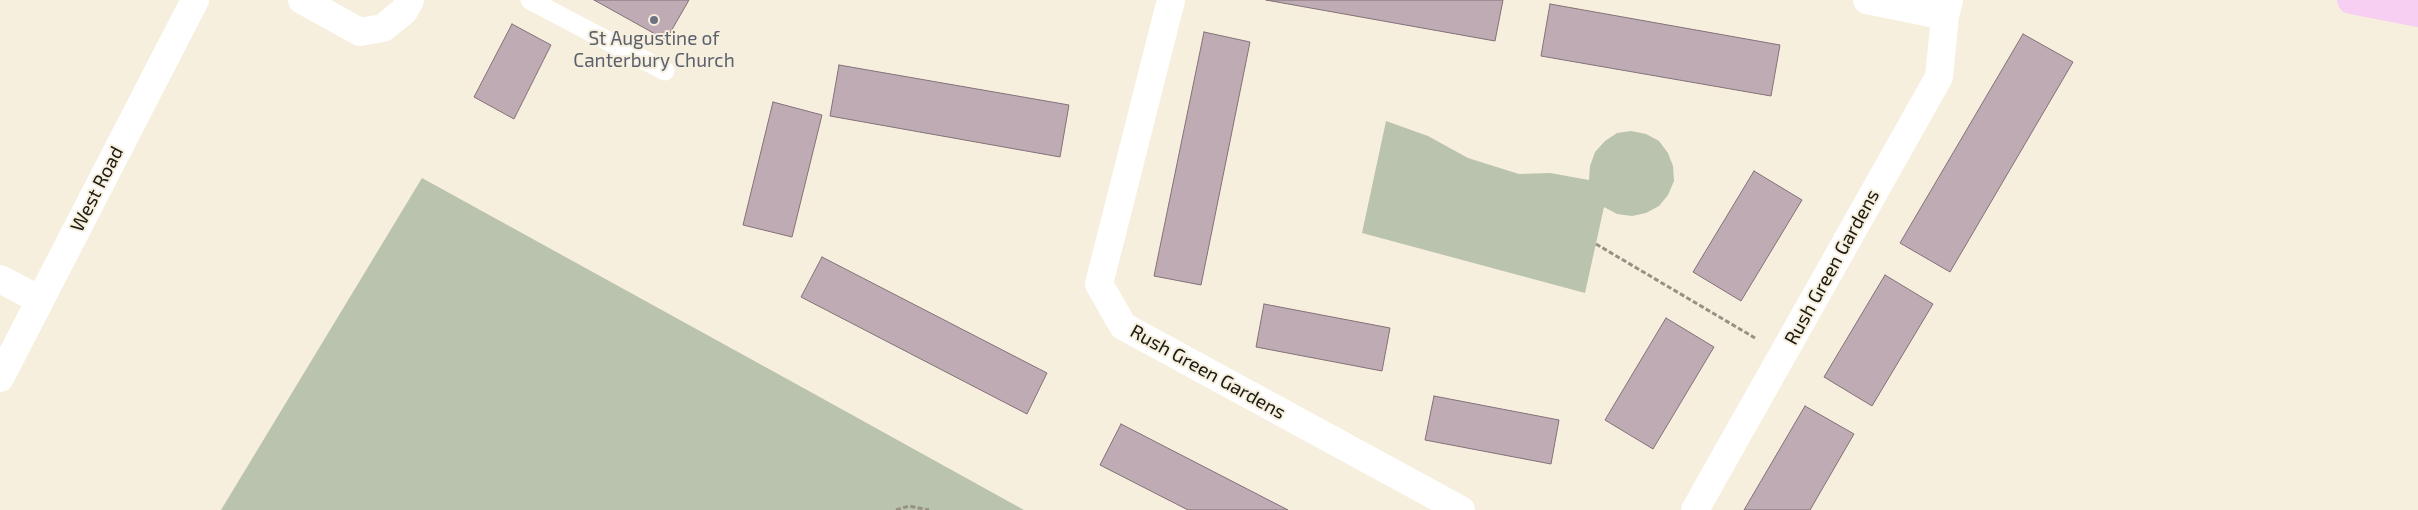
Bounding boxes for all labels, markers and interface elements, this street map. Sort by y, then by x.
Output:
marker: St Augustine of Canterbury Church [648,14,660,26]
place label: St Augustine of Canterbury Church [573,28,735,72]
street label: West Road [66,143,128,235]
street label: Rush Green Gardens [1780,185,1884,349]
street label: Rush Green Gardens [1126,320,1290,424]

